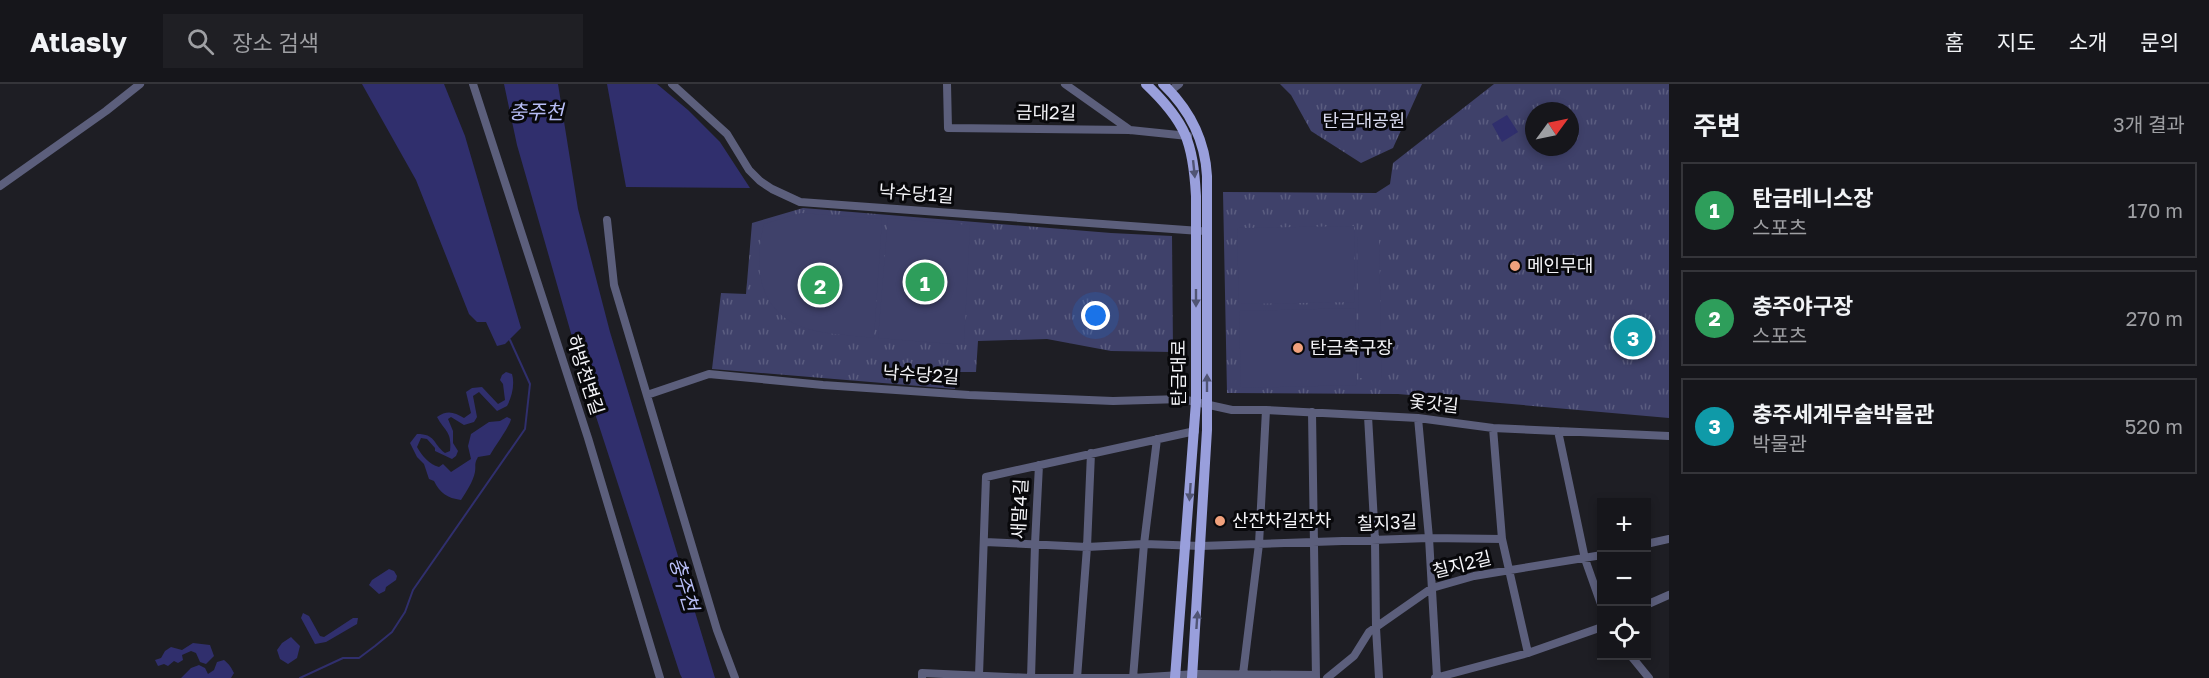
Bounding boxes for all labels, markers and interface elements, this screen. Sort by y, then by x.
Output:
search box [163,14,583,68]
text: Atlasly [30,25,127,58]
icon: search [184,25,217,58]
text: 장소 검색 [232,29,319,56]
text: 홈 [1945,29,1964,55]
text: 지도 [1997,29,2036,55]
text: 소개 [2069,29,2107,55]
text: 문의 [2140,29,2179,55]
water label: 충주천 [508,99,566,123]
street label: 금대2길 [1016,100,1076,124]
north arrow [1525,102,1579,156]
park label: 탄금대공원 [1323,109,1405,131]
text: 주변 [1693,110,1741,141]
text: 3개 결과 [2113,112,2185,136]
one-way arrow [1189,159,1199,178]
street label: 낙수당1길 [878,179,954,207]
text: 탄금테니스장 [1752,184,1873,211]
text: 1 [1709,198,1720,222]
text: 170 m [2128,198,2183,222]
text: 스포츠 [1752,215,1807,239]
place label: 메인무대 [1527,254,1593,276]
marker: 메인무대 [1508,259,1522,273]
pin: 1 [906,260,944,304]
pin: 2 [800,262,840,308]
one-way arrow [1191,288,1201,307]
text: 충주야구장 [1752,292,1853,319]
your location [1081,301,1110,330]
text: 2 [1708,306,1721,330]
text: 270 m [2126,306,2183,330]
pin: 3 [1614,314,1652,360]
text: 스포츠 [1752,323,1807,347]
street label: 하방천변길 [563,332,609,417]
place label: 탄금축구장 [1310,336,1393,358]
street label: 탄금대로 [1167,340,1189,406]
marker: 탄금축구장 [1291,341,1305,355]
street label: 낙수당2길 [882,360,960,388]
one-way arrow [1202,373,1212,392]
street label: 옻갓길 [1408,389,1460,417]
text: 충주세계무술박물관 [1752,400,1934,427]
text: 3 [1708,414,1721,438]
text: 520 m [2125,414,2183,438]
text: 박물관 [1752,431,1807,455]
street label: 새말4길 [1006,478,1032,540]
one-way arrow [1185,483,1195,502]
map controls [1597,498,1651,660]
button: + [1597,498,1651,552]
place label: 산잔차길잔차 [1232,509,1332,531]
street label: 칠지3길 [1356,510,1417,534]
marker: 산잔차길잔차 [1213,514,1227,528]
street label: 칠지2길 [1430,546,1494,582]
button: − [1597,552,1651,606]
water label: 충주천 [665,554,705,616]
button: locate [1597,606,1651,660]
one-way arrow [1192,610,1201,629]

